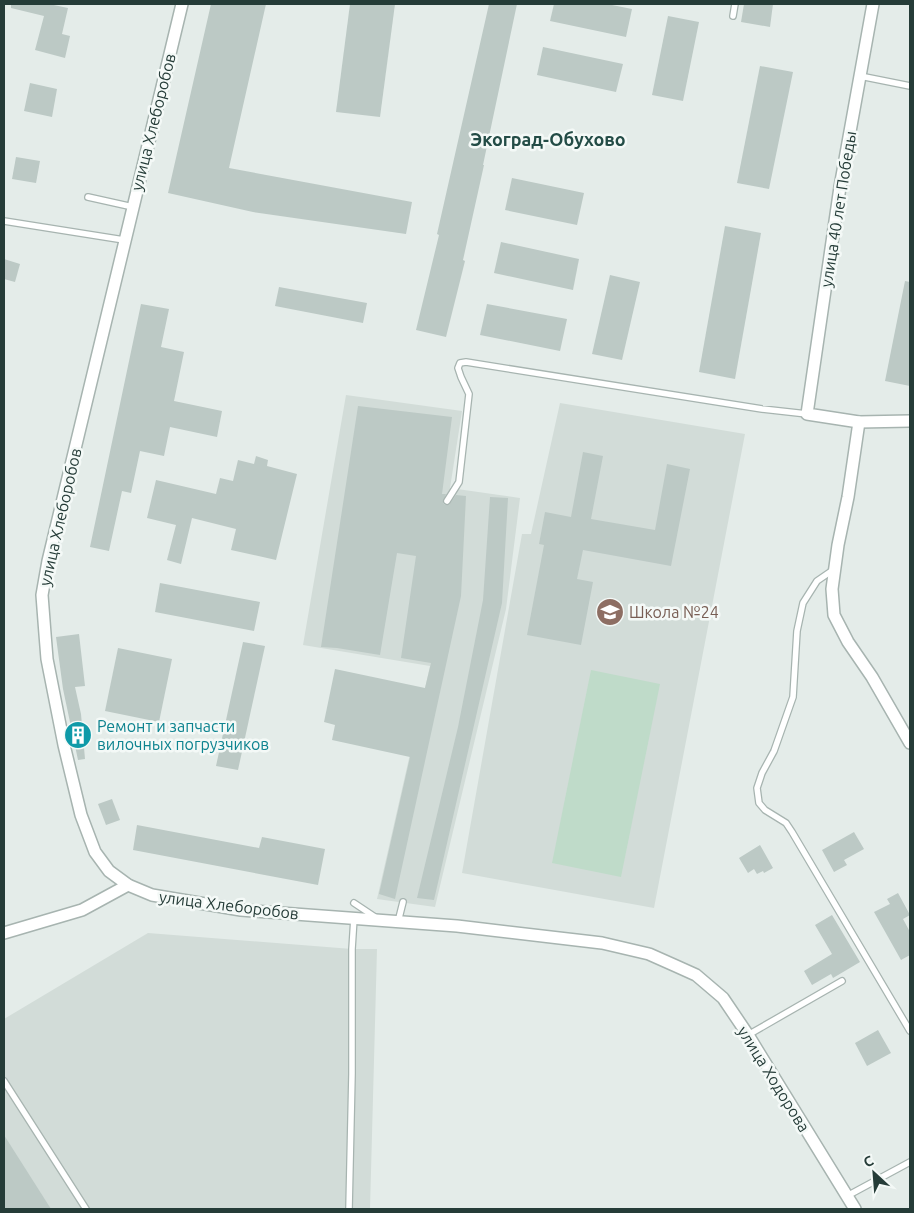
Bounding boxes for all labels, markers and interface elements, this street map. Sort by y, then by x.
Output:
street label: улица Хлеборобов [127,52,179,192]
district label: Экоград-Обухово [470,129,626,149]
street label: улица 40 лет Победы [817,130,859,288]
street label: улица Хлеборобов [35,446,85,588]
school or university icon: Школа №24 [595,597,625,627]
place label: Школа №24 [629,603,719,621]
place label: Ремонт и запчасти вилочных погрузчиков [97,717,269,753]
building icon: Ремонт и запчасти вилочных погрузчиков [63,720,93,750]
street label: улица Хлеборобов [158,887,300,923]
street label: улица Ходорова [734,1023,814,1135]
north arrow [849,1148,899,1198]
text: С [861,1152,876,1170]

